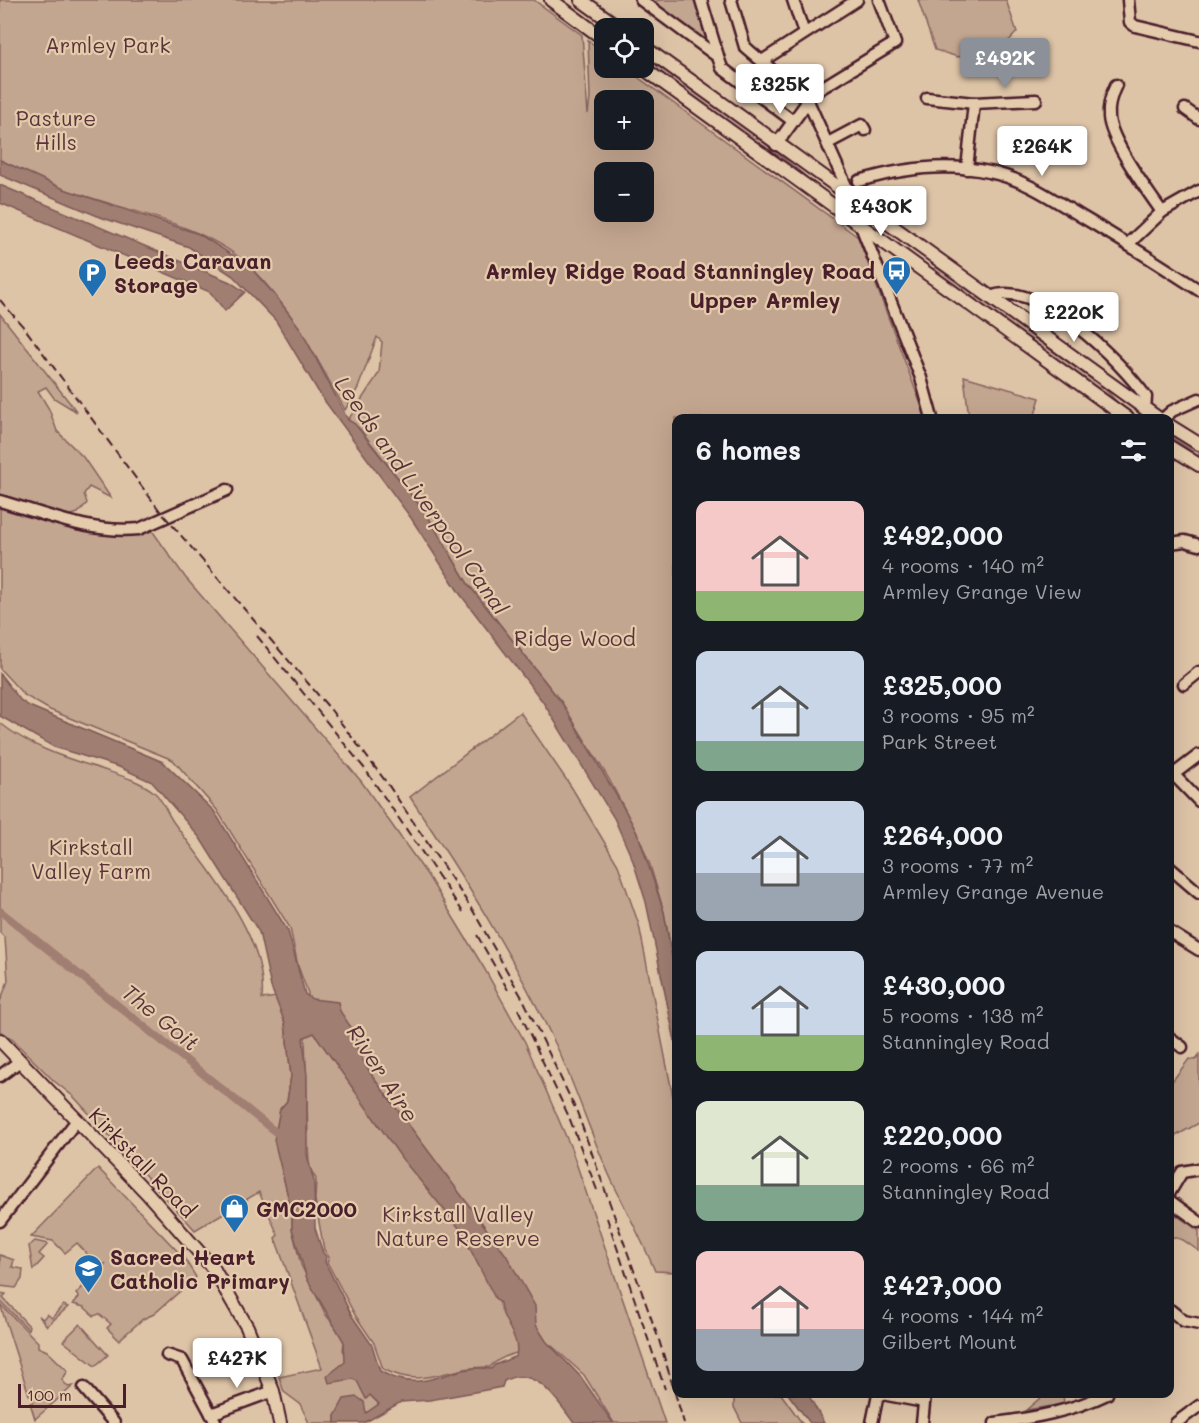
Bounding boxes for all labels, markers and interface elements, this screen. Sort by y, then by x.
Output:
map controls [594,18,654,222]
button: locate [594,18,654,78]
park label: Armley Park [45,31,171,58]
pin: £492K [963,38,1047,89]
text: £492K [974,44,1036,70]
pin: £325K [738,64,822,115]
text: £325K [750,70,810,96]
button: + [594,90,654,150]
park label: Pasture Hills [16,104,96,155]
pin: £264K [1000,126,1084,177]
text: £264K [1011,132,1073,158]
button: − [594,162,654,222]
pin: £430K [839,186,923,237]
text: £430K [849,192,913,218]
place label: Leeds Caravan Storage [114,247,271,298]
bus stop icon: Armley Ridge Road Stanningley Road [880,254,912,296]
parking icon: Leeds Caravan Storage [77,256,109,298]
place label: Armley Ridge Road Stanningley Road [485,257,875,285]
district label: Upper Armley [690,285,841,314]
pin: £220K [1032,292,1116,343]
text: £220K [1044,298,1104,324]
water label: Leeds and Liverpool Canal [328,370,516,620]
text: 6 homes [696,433,801,467]
icon: filters [1117,434,1150,467]
text: £492,000 [882,518,1003,552]
icon: home [744,525,816,597]
text: 4 rooms · 140 m² [882,552,1044,578]
text: Armley Grange View [882,578,1082,604]
park label: Ridge Wood [514,624,636,651]
text: £325,000 [882,668,1002,702]
icon: home [744,675,816,747]
text: 3 rooms · 95 m² [882,702,1034,728]
text: Park Street [882,728,997,754]
text: £264,000 [882,818,1003,852]
icon: home [744,825,816,897]
park label: Kirkstall Valley Farm [31,833,151,884]
text: 3 rooms · 77 m² [882,852,1033,878]
text: Armley Grange Avenue [882,878,1104,904]
text: £430,000 [882,968,1005,1002]
icon: home [744,975,816,1047]
water label: The Goit [116,977,206,1057]
text: 5 rooms · 138 m² [882,1002,1044,1028]
water label: River Aire [341,1019,425,1127]
text: Stanningley Road [882,1028,1050,1054]
street label: Kirkstall Road [84,1101,202,1223]
text: £220,000 [882,1118,1002,1152]
icon: home [744,1125,816,1197]
text: 2 rooms · 66 m² [882,1152,1035,1178]
text: Stanningley Road [882,1178,1050,1204]
shop icon: GMC2000 [219,1192,251,1234]
place label: GMC2000 [256,1195,357,1222]
park label: Kirkstall Valley Nature Reserve [376,1200,540,1251]
place label: Sacred Heart Catholic Primary [110,1243,290,1295]
school or university icon: Sacred Heart Catholic Primary [73,1252,105,1294]
text: £427,000 [882,1268,1002,1302]
icon: home [744,1275,816,1347]
text: 4 rooms · 144 m² [882,1302,1043,1328]
text: Gilbert Mount [882,1328,1017,1354]
pin: £427K [195,1338,279,1389]
text: £427K [207,1344,267,1370]
scale bar [18,1381,126,1408]
text: 100 m [27,1384,72,1405]

